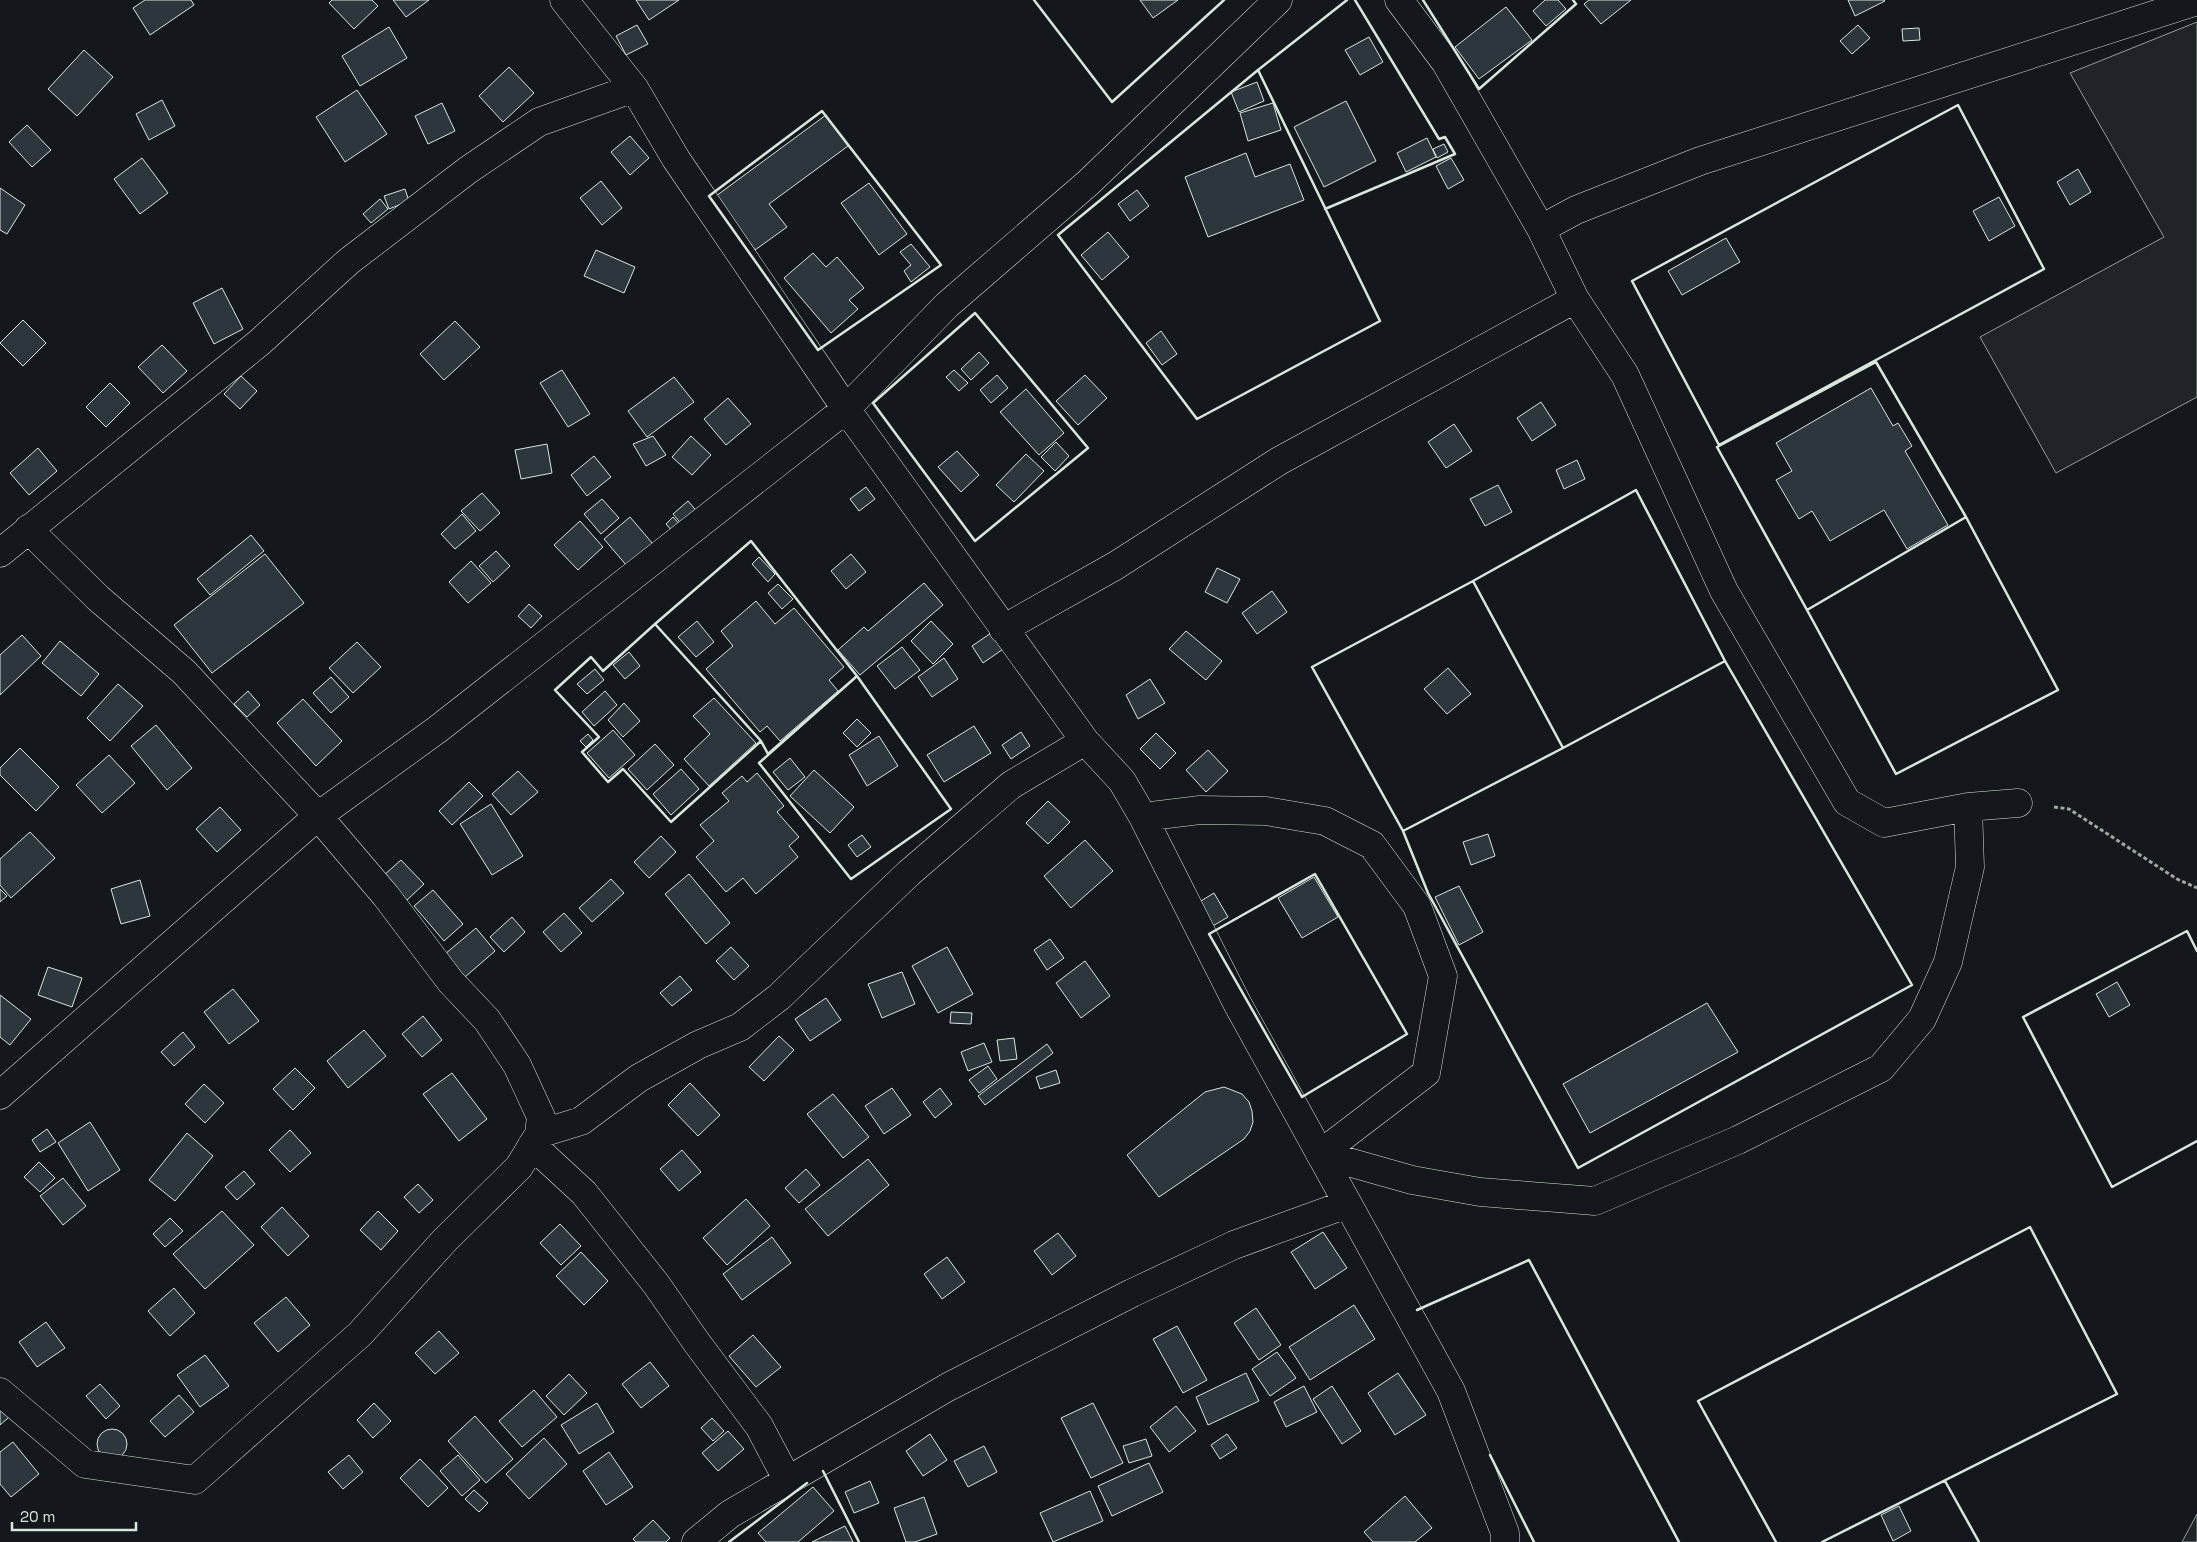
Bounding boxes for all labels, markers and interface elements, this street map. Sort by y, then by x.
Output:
scale bar [12,1500,136,1532]
text: 20 m [20,1507,55,1526]

